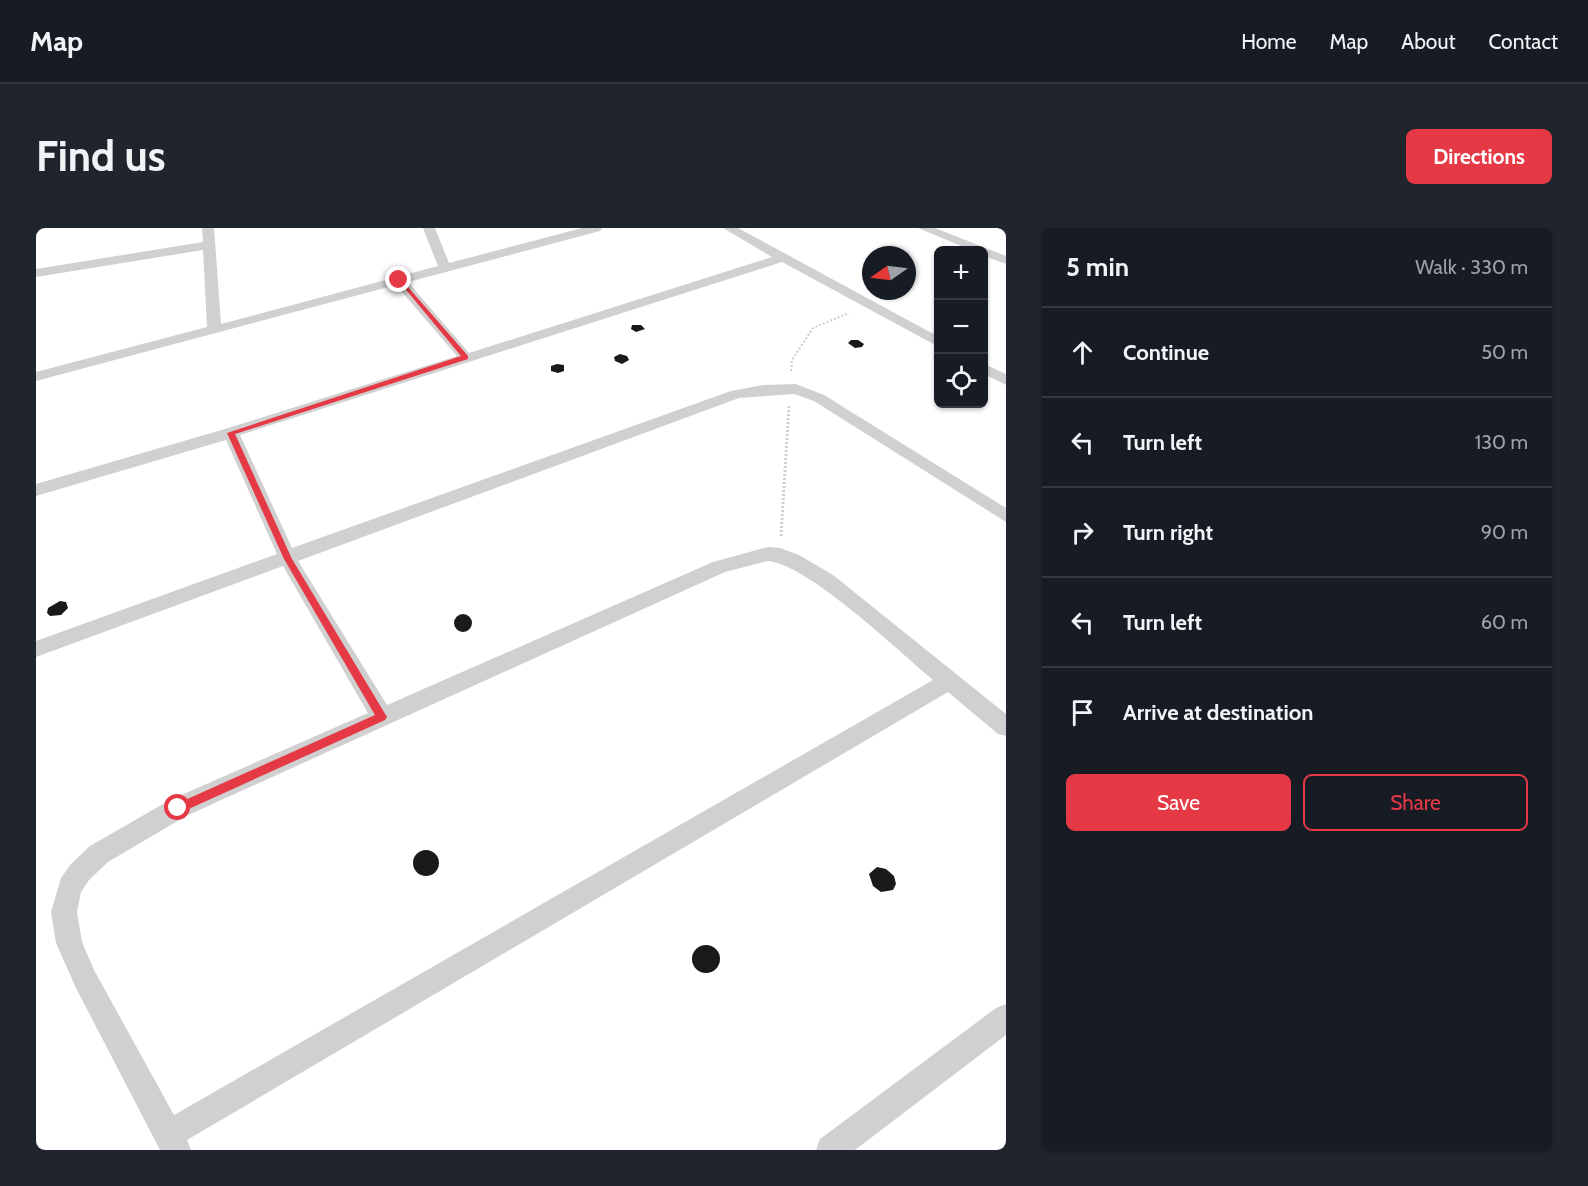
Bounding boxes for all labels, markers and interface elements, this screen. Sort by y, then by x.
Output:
text: Map [30,24,83,58]
text: Home [1241,29,1297,54]
text: Map [1330,29,1368,54]
text: About [1401,29,1455,54]
text: Contact [1488,29,1558,54]
button: Directions [1406,129,1552,184]
text: Find us [36,130,165,182]
north arrow [862,246,916,300]
map controls [934,246,988,408]
button: + [934,246,988,300]
text: 5 min [1066,251,1129,283]
text: Walk · 330 m [1415,255,1528,279]
route end [385,266,411,292]
button: − [934,300,988,354]
icon: ahead [1066,336,1099,369]
text: Continue [1123,339,1209,366]
text: 50 m [1481,340,1528,364]
button: locate [934,354,988,408]
icon: left [1066,426,1099,459]
text: Turn left [1123,429,1202,456]
text: 130 m [1475,430,1528,454]
icon: right [1066,516,1099,549]
text: Turn right [1123,519,1213,546]
text: 90 m [1481,520,1528,544]
icon: left [1066,606,1099,639]
text: Turn left [1123,609,1202,636]
text: 60 m [1481,610,1528,634]
icon: arrive [1066,696,1099,729]
text: Arrive at destination [1123,699,1313,726]
button: Save [1066,774,1291,831]
button: Share [1303,774,1528,831]
route start [164,794,190,820]

